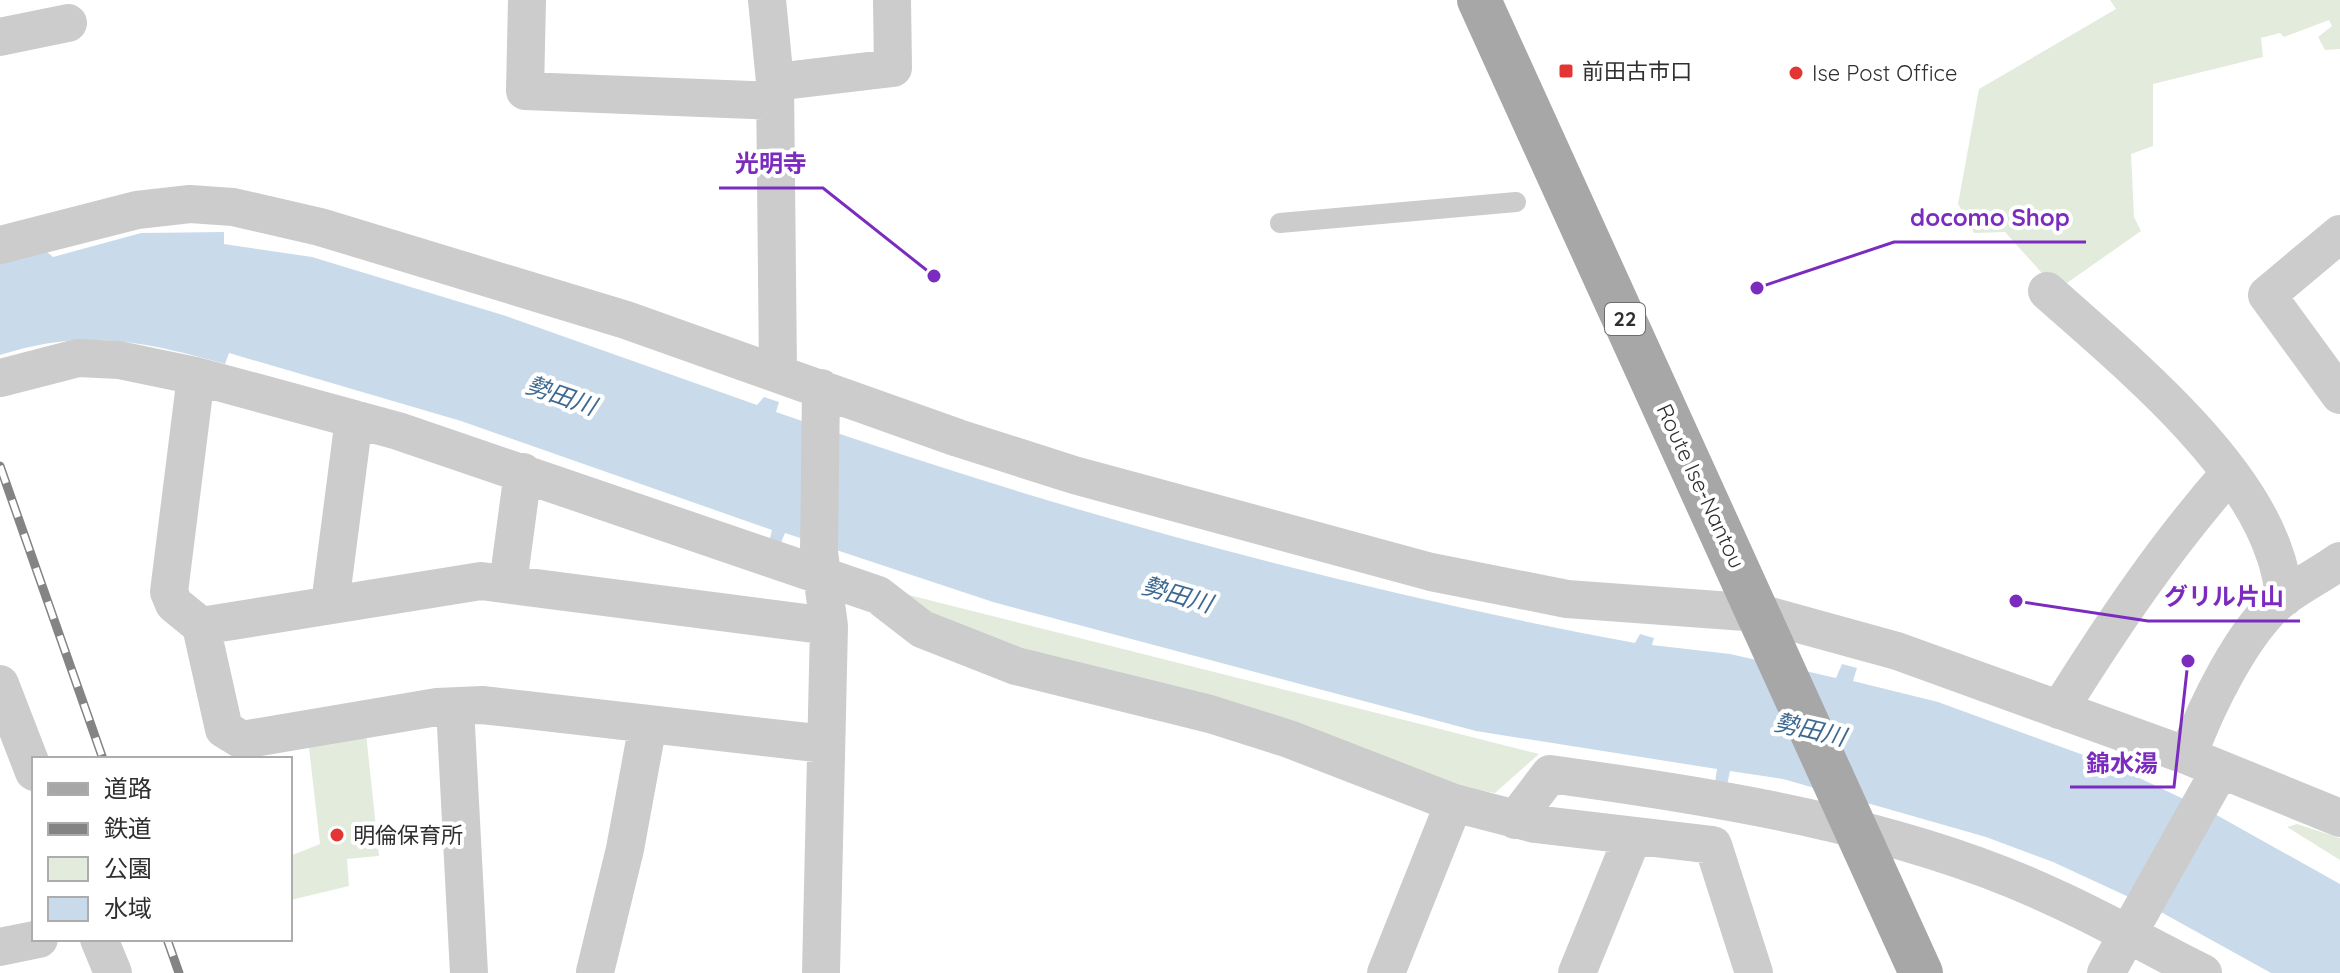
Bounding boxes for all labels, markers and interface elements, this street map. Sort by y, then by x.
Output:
place label: 前田古市口 [1582,57,1692,85]
place label: Ise Post Office [1812,59,1957,87]
marker: 前田古市口 [1557,62,1575,80]
marker: Ise Post Office [1787,64,1805,82]
callout: 光明寺 [719,140,823,188]
text: 光明寺 [735,148,807,178]
callout: docomo Shop [1894,194,2086,242]
text: docomo Shop [1910,202,2070,232]
road number: 22 [1605,303,1645,335]
water label: 勢田川 [522,369,603,422]
street label: Route Ise-Nantou [1651,399,1751,573]
water label: 勢田川 [1139,570,1219,619]
callout: グリル片山 [2148,573,2300,621]
text: グリル片山 [2164,581,2284,611]
water label: 勢田川 [1772,706,1852,752]
callout: 錦水湯 [2070,739,2174,787]
text: 錦水湯 [2086,748,2158,778]
legend [32,757,292,941]
text: 道路 [104,773,152,803]
text: 鉄道 [104,813,152,843]
place label: 明倫保育所 [353,821,463,849]
marker: 明倫保育所 [328,826,346,844]
text: 公園 [104,853,152,883]
text: 水域 [104,893,152,923]

